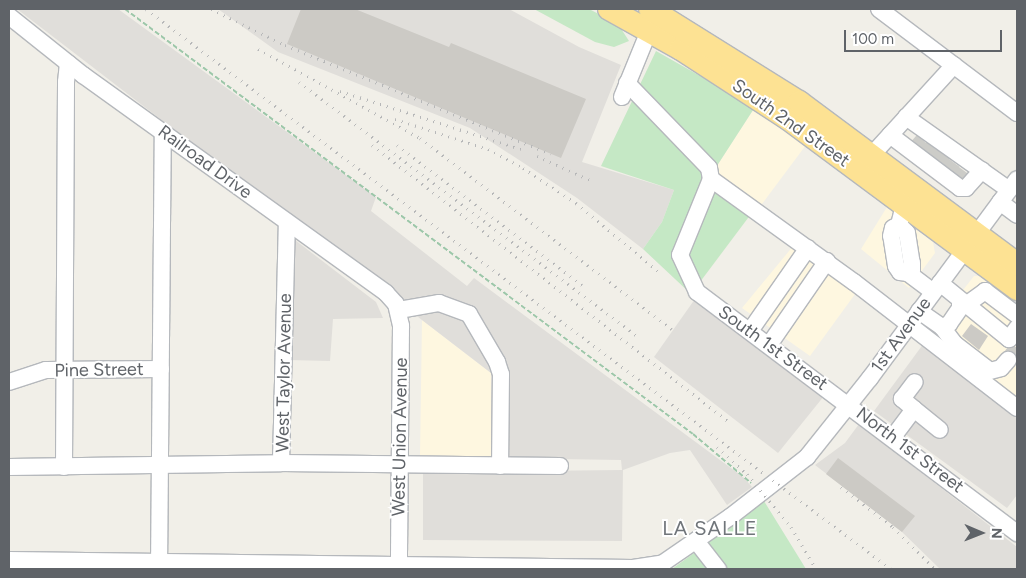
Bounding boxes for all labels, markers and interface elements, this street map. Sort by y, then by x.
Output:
scale bar [846,20,1004,52]
text: 100 m [852,30,894,48]
street label: South 2nd Street [728,74,854,172]
street label: Railroad Drive [154,121,256,203]
street label: West Taylor Avenue [272,293,296,453]
street label: 1st Avenue [866,293,936,377]
street label: South 1st Street [714,301,832,395]
street label: West Union Avenue [388,357,412,517]
street label: Pine Street [54,358,144,382]
street label: North 1st Street [852,402,968,498]
north arrow [956,508,1006,558]
district label: LA SALLE [661,516,759,540]
text: N [988,528,1005,539]

